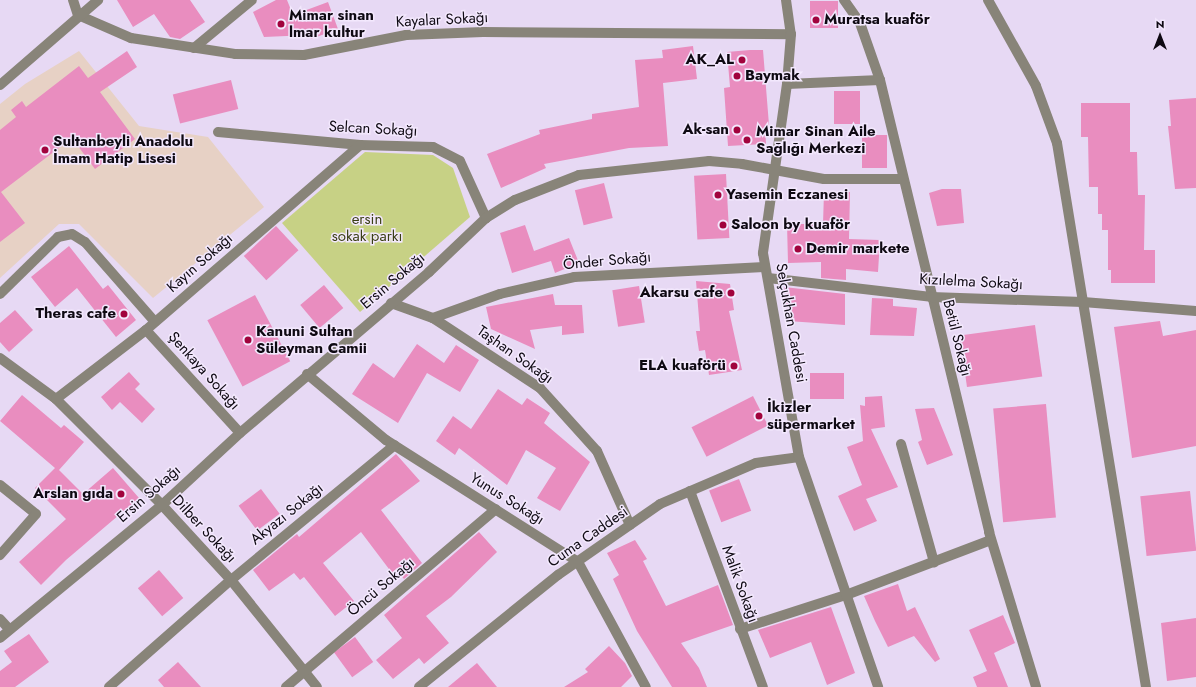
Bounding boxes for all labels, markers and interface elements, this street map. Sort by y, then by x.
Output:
place label: Mimar sinan lmar kultur [289,6,374,41]
street label: Kayalar Sokağı [395,9,489,31]
place label: Muratsa kuaför [824,11,930,29]
marker: Muratsa kuaför [811,15,821,25]
north arrow [1140,16,1180,56]
text: N [1156,16,1164,32]
marker: Mimar sinan lmar kultur [276,19,286,29]
place label: AK_AL [686,51,734,69]
marker: AK_AL [737,55,747,65]
place label: Baymak [745,67,800,85]
marker: Baymak [732,71,742,81]
street label: Selcan Sokağı [328,118,418,140]
place label: Ak-san [682,121,729,139]
place label: Mimar Sinan Aile Sağlığı Merkezi [756,122,876,157]
marker: Ak-san [732,125,742,135]
place label: Sultanbeyli Anadolu İmam Hatip Lisesi [53,132,193,167]
marker: Mimar Sinan Aile Sağlığı Merkezi [741,134,753,146]
marker: Sultanbeyli Anadolu İmam Hatip Lisesi [40,145,50,155]
place label: Yasemin Eczanesi [726,186,848,204]
marker: Yasemin Eczanesi [713,190,723,200]
park label: ersin sokak parkı [332,210,402,245]
place label: Saloon by kuaför [731,216,850,234]
marker: Saloon by kuaför [718,220,728,230]
street label: Kayın Sokağı [163,230,237,296]
place label: Demir markete [806,240,910,258]
marker: Demir markete [793,244,803,254]
street label: Önder Sokağı [562,248,652,274]
street label: Ersin Sokağı [357,249,429,313]
street label: Selçukhan Caddesi [772,262,810,384]
street label: Kızılelma Sokağı [919,270,1023,294]
place label: Akarsu cafe [640,284,723,302]
marker: Akarsu cafe [726,288,736,298]
street label: Betül Sokağı [939,298,975,378]
place label: Theras cafe [36,305,116,323]
marker: Theras cafe [119,309,129,319]
place label: Kanuni Sultan Süleyman Camii [256,322,367,357]
street label: Taşhan Sokağı [473,322,557,388]
street label: Şenkaya Sokağı [164,328,244,414]
marker: Kanuni Sultan Süleyman Camii [243,335,253,345]
place label: ELA kuaförü [639,357,726,375]
marker: ELA kuaförü [729,361,739,371]
place label: İkizler süpermarket [767,398,855,433]
marker: İkizler süpermarket [754,411,764,421]
street label: Ersin Sokağı [114,461,184,527]
street label: Yunus Sokağı [467,469,547,529]
street label: Akyazı Sokağı [247,479,327,549]
place label: Arslan gıda [33,485,113,503]
marker: Arslan gıda [116,489,126,499]
street label: Dilber Sokağı [168,491,240,567]
street label: Cuma Caddesi [544,503,632,571]
street label: Malik Sokağı [718,543,762,625]
street label: Öncü Sokağı [344,554,418,620]

